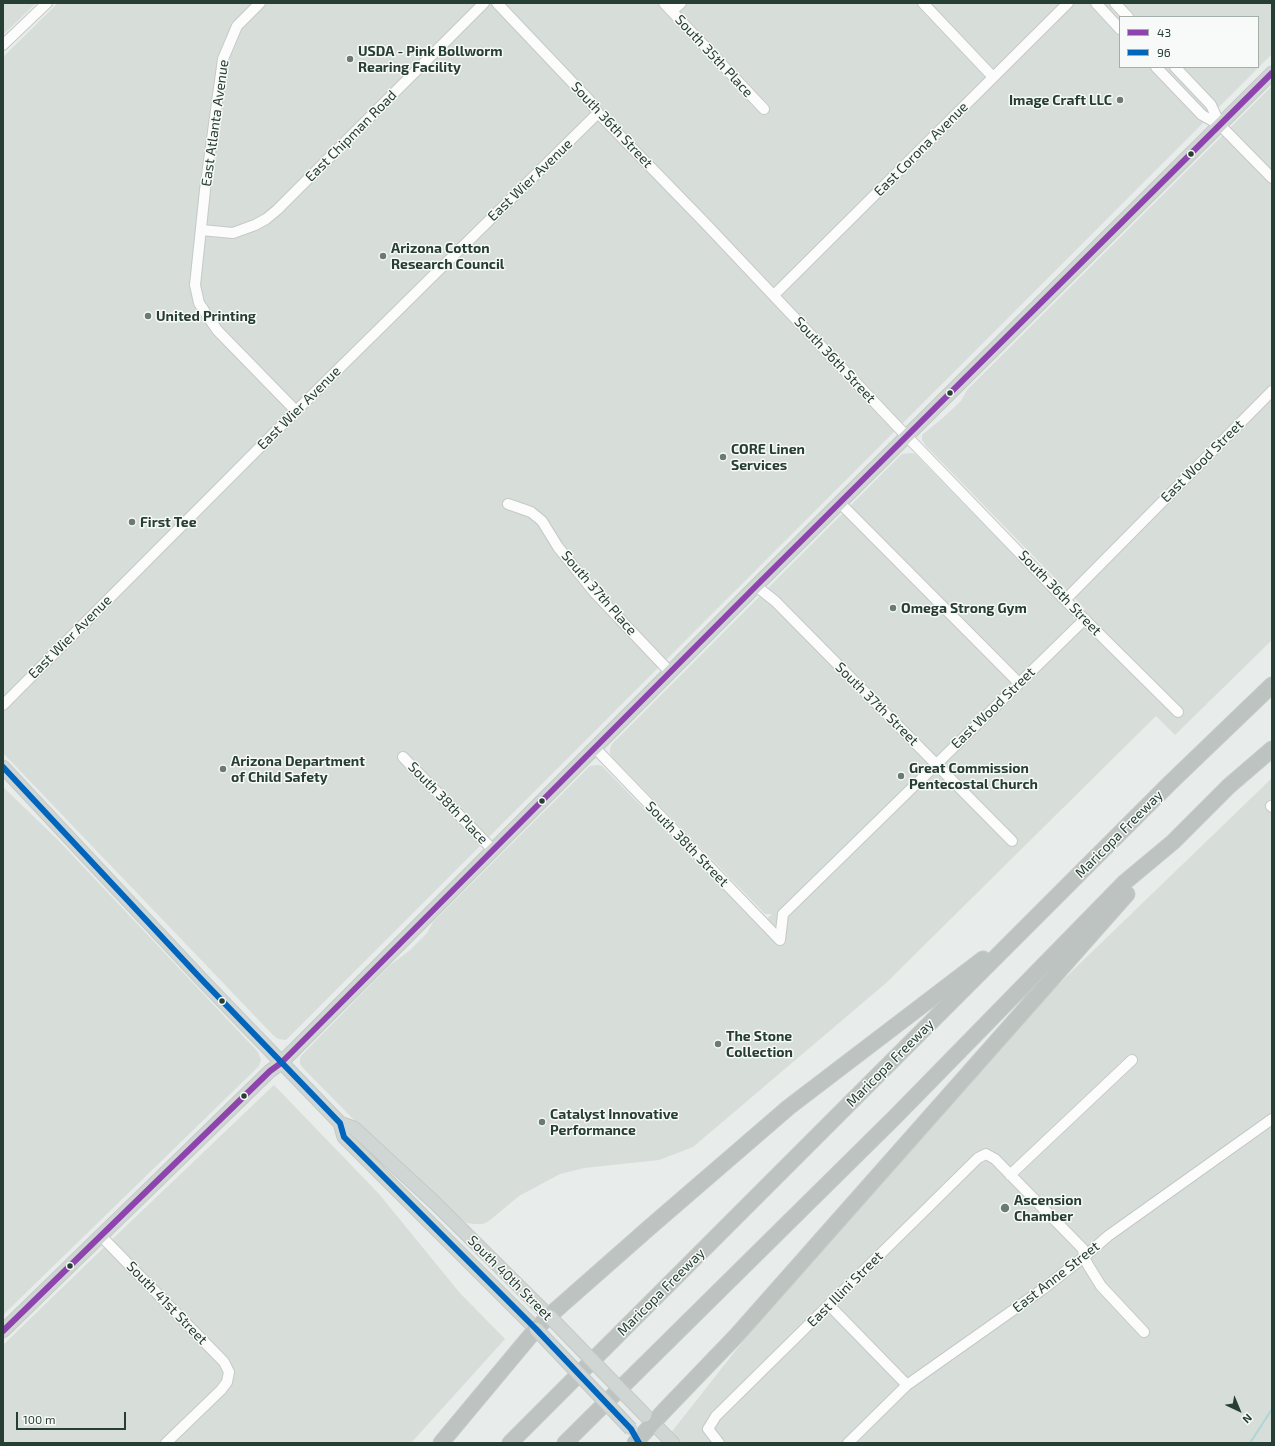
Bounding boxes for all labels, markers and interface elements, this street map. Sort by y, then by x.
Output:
street label: South 35th Place [672,11,756,101]
legend [1119,16,1259,68]
text: 43 [1157,25,1171,39]
place label: USDA - Pink Bollworm Rearing Facility [358,43,503,76]
text: 96 [1157,45,1171,59]
marker: USDA - Pink Bollworm Rearing Facility [345,54,355,64]
street label: East Atlanta Avenue [198,58,232,188]
street label: South 36th Street [568,78,656,172]
street label: East Chipman Road [302,87,400,185]
place label: Image Craft LLC [1009,92,1112,108]
marker: Image Craft LLC [1115,95,1125,105]
street label: East Corona Avenue [870,98,972,200]
street label: East Wier Avenue [484,135,576,225]
unlabelled marker [1186,149,1196,159]
place label: Arizona Cotton Research Council [391,240,504,272]
marker: Arizona Cotton Research Council [378,251,388,261]
place label: United Printing [156,308,256,324]
marker: United Printing [143,311,153,321]
street label: South 36th Street [791,313,879,407]
street label: East Wier Avenue [254,363,344,453]
unlabelled marker [945,388,955,398]
street label: East Wood Street [1157,416,1247,506]
place label: CORE Linen Services [731,441,805,474]
marker: CORE Linen Services [718,452,728,462]
place label: First Tee [140,514,197,530]
marker: First Tee [127,517,137,527]
street label: South 37th Place [558,547,640,639]
street label: South 36th Street [1015,547,1105,639]
street label: East Wier Avenue [25,592,115,682]
place label: Omega Strong Gym [901,600,1027,616]
marker: Omega Strong Gym [888,603,898,613]
street label: South 37th Street [832,659,922,749]
street label: East Wood Street [948,664,1038,752]
place label: Arizona Department of Child Safety [231,753,365,786]
street label: South 38th Place [405,758,491,848]
place label: Great Commission Pentecostal Church [909,760,1038,792]
marker: Arizona Department of Child Safety [218,764,228,774]
marker: Great Commission Pentecostal Church [896,771,906,781]
street label: Maricopa Freeway [1072,787,1166,881]
unlabelled marker [537,796,547,806]
street label: South 38th Street [642,798,732,890]
unlabelled marker [217,996,227,1006]
street label: Maricopa Freeway [843,1016,937,1110]
place label: The Stone Collection [726,1028,793,1060]
marker: The Stone Collection [713,1039,723,1049]
unlabelled marker [239,1091,249,1101]
place label: Catalyst Innovative Performance [550,1106,678,1138]
marker: Catalyst Innovative Performance [537,1117,547,1127]
place label: Ascension Chamber [1014,1192,1082,1224]
marker: Ascension Chamber [999,1202,1011,1214]
street label: South 40th Street [464,1232,556,1324]
street label: East Anne Street [1009,1238,1103,1316]
street label: Maricopa Freeway [614,1245,708,1339]
street label: East Illini Street [804,1248,886,1330]
street label: South 41st Street [123,1258,211,1348]
unlabelled marker [65,1261,75,1271]
north arrow [1219,1390,1259,1430]
scale bar [18,1404,128,1430]
text: 100 m [23,1412,55,1426]
text: N [1240,1412,1255,1426]

